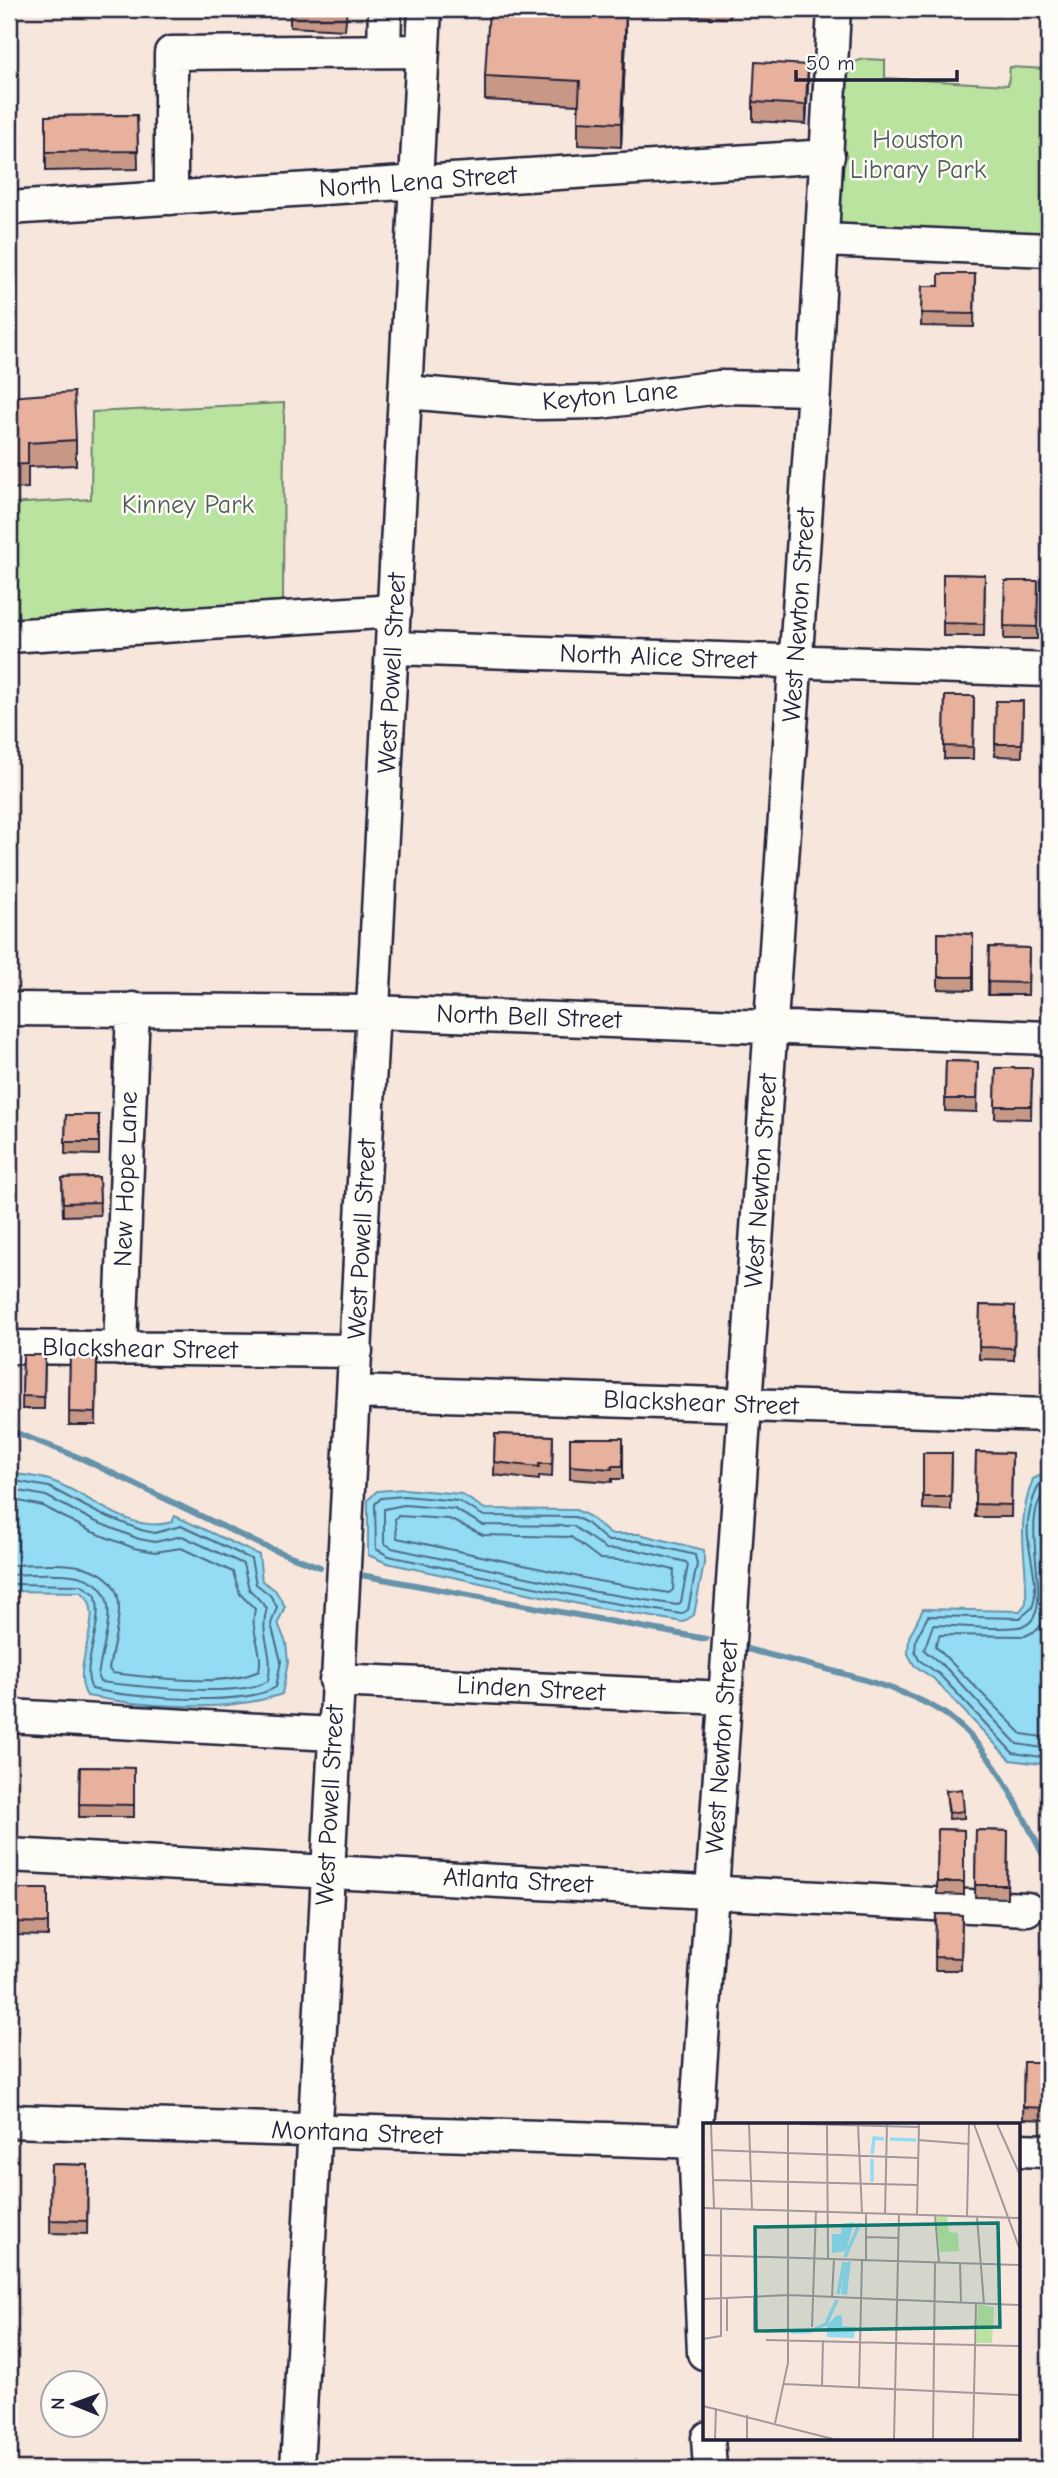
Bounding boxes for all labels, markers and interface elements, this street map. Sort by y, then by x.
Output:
scale bar [796,38,956,82]
text: 50 m [806,51,855,75]
park label: Houston Library Park [850,125,987,185]
street label: North Lena Street [318,160,520,204]
street label: Keyton Lane [541,375,679,417]
park label: Kinney Park [122,490,255,520]
street label: West Newton Street [777,505,822,723]
street label: West Powell Street [372,570,412,774]
street label: North Alice Street [559,639,759,675]
street label: North Bell Street [436,999,624,1035]
street label: West Newton Street [739,1071,784,1289]
street label: New Hope Lane [108,1091,144,1267]
street label: West Powell Street [342,1136,382,1340]
street label: Blackshear Street [42,1332,240,1366]
street label: Blackshear Street [603,1385,801,1421]
street label: West Newton Street [700,1637,745,1855]
street label: Linden Street [456,1670,607,1708]
street label: West Powell Street [310,1702,350,1906]
street label: Atlanta Street [442,1862,595,1900]
street label: Montana Street [271,2115,445,2151]
inset map [703,2123,1020,2440]
north arrow [38,2370,108,2440]
text: N [47,2397,69,2410]

